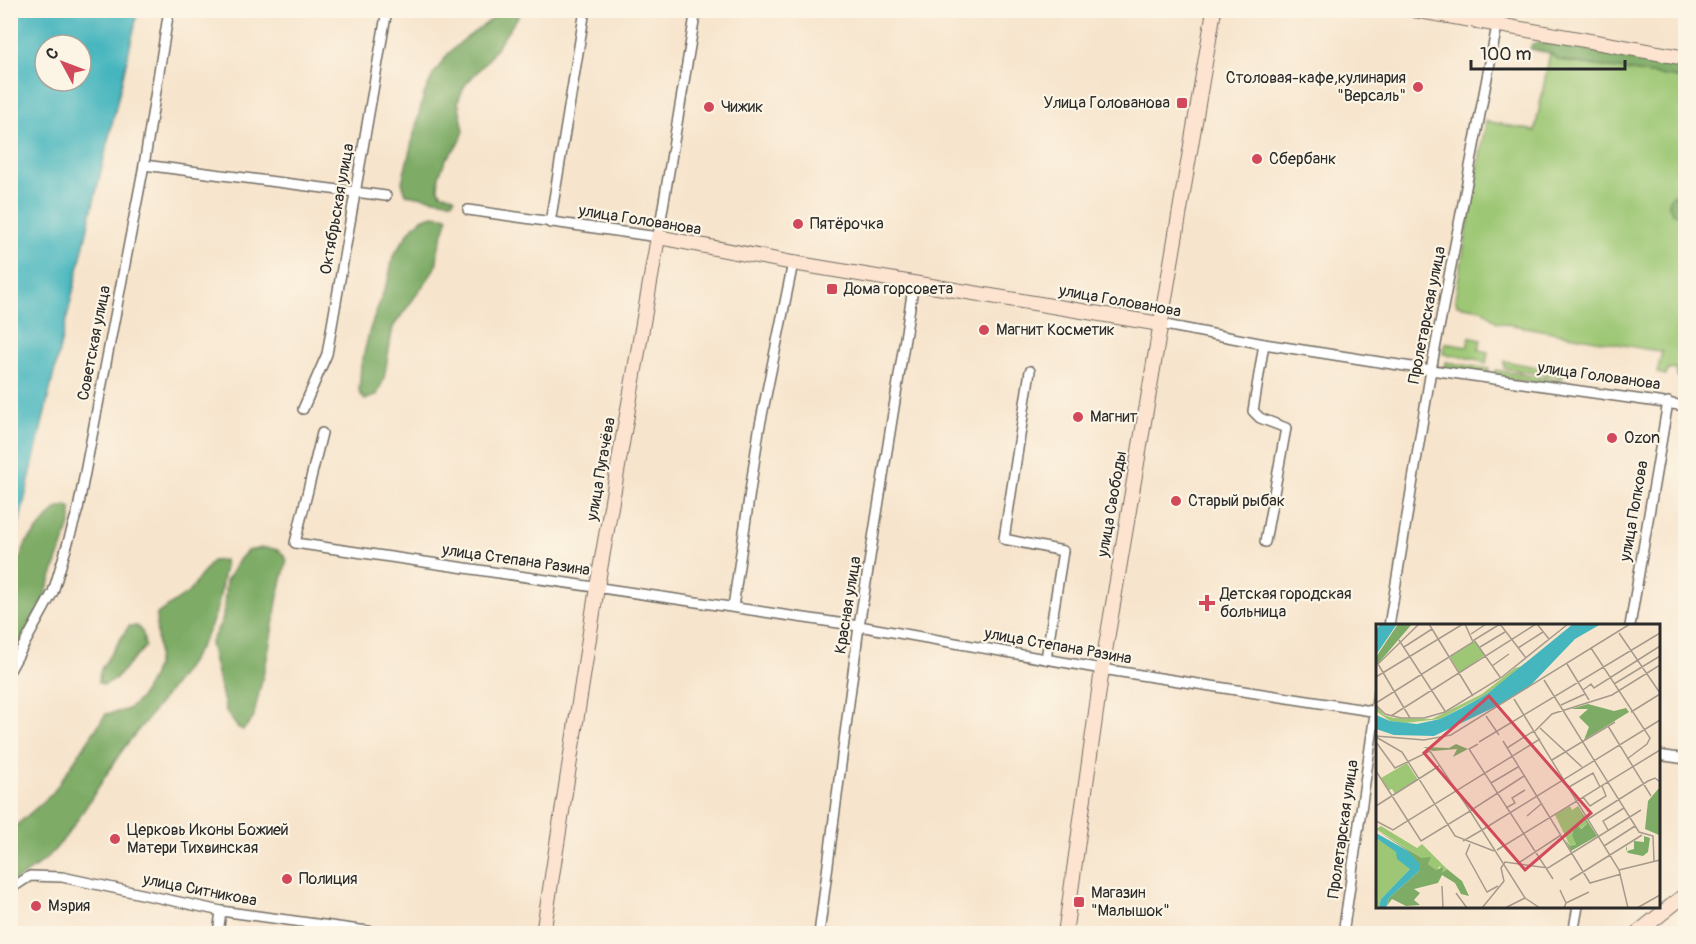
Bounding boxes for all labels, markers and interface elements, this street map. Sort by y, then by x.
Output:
north arrow [33,33,93,93]
scale bar [1471,33,1626,71]
text: С [42,43,63,64]
text: 100 m [1480,43,1532,66]
place label: Столовая-кафе,кулинария "Версаль" [1226,68,1406,106]
marker: Столовая-кафе,кулинария "Версаль" [1411,80,1425,94]
place label: Улица Голованова [1043,93,1170,113]
marker: Улица Голованова [1175,96,1189,110]
place label: Чижик [721,97,763,117]
marker: Чижик [702,100,716,114]
street label: Октябрьская улица [316,142,358,276]
place label: Сбербанк [1269,149,1336,169]
marker: Сбербанк [1250,152,1264,166]
street label: улица Голованова [576,200,703,240]
place label: Пятёрочка [810,214,884,234]
marker: Пятёрочка [791,217,805,231]
street label: Пролетарская улица [1404,245,1450,385]
place label: Дома горсовета [843,279,953,299]
street label: улица Голованова [1056,280,1183,322]
marker: Дома горсовета [825,282,839,296]
street label: Советская улица [73,284,115,402]
place label: Магнит Косметик [996,320,1115,340]
marker: Магнит Косметик [977,323,991,337]
street label: улица Голованова [1535,357,1662,395]
place label: Магнит [1090,407,1138,427]
marker: Магнит [1071,410,1085,424]
street label: улица Пугачёва [582,416,620,523]
place label: Ozon [1624,428,1660,448]
marker: Ozon [1605,431,1619,445]
street label: улица Свободы [1093,449,1131,560]
street label: улица Попкова [1615,459,1653,564]
place label: Старый рыбак [1188,491,1285,511]
marker: Старый рыбак [1169,494,1183,508]
street label: улица Степана Разина [440,540,591,580]
street label: Красная улица [830,555,866,655]
place label: Детская городская больница [1219,584,1351,622]
marker: Детская городская больница [1198,594,1216,612]
street label: улица Степана Разина [982,623,1133,669]
inset map [1376,624,1660,908]
street label: Пролетарская улица [1323,758,1363,900]
place label: Церковь Иконы Божией Матери Тихвинская [127,820,289,858]
marker: Церковь Иконы Божией Матери Тихвинская [108,832,122,846]
street label: улица Ситникова [140,869,259,911]
place label: Полиция [299,869,357,889]
marker: Полиция [280,872,294,886]
place label: Магазин "Малышок" [1091,883,1170,921]
marker: Магазин "Малышок" [1072,895,1086,909]
place label: Мэрия [48,896,90,916]
marker: Мэрия [29,899,43,913]

